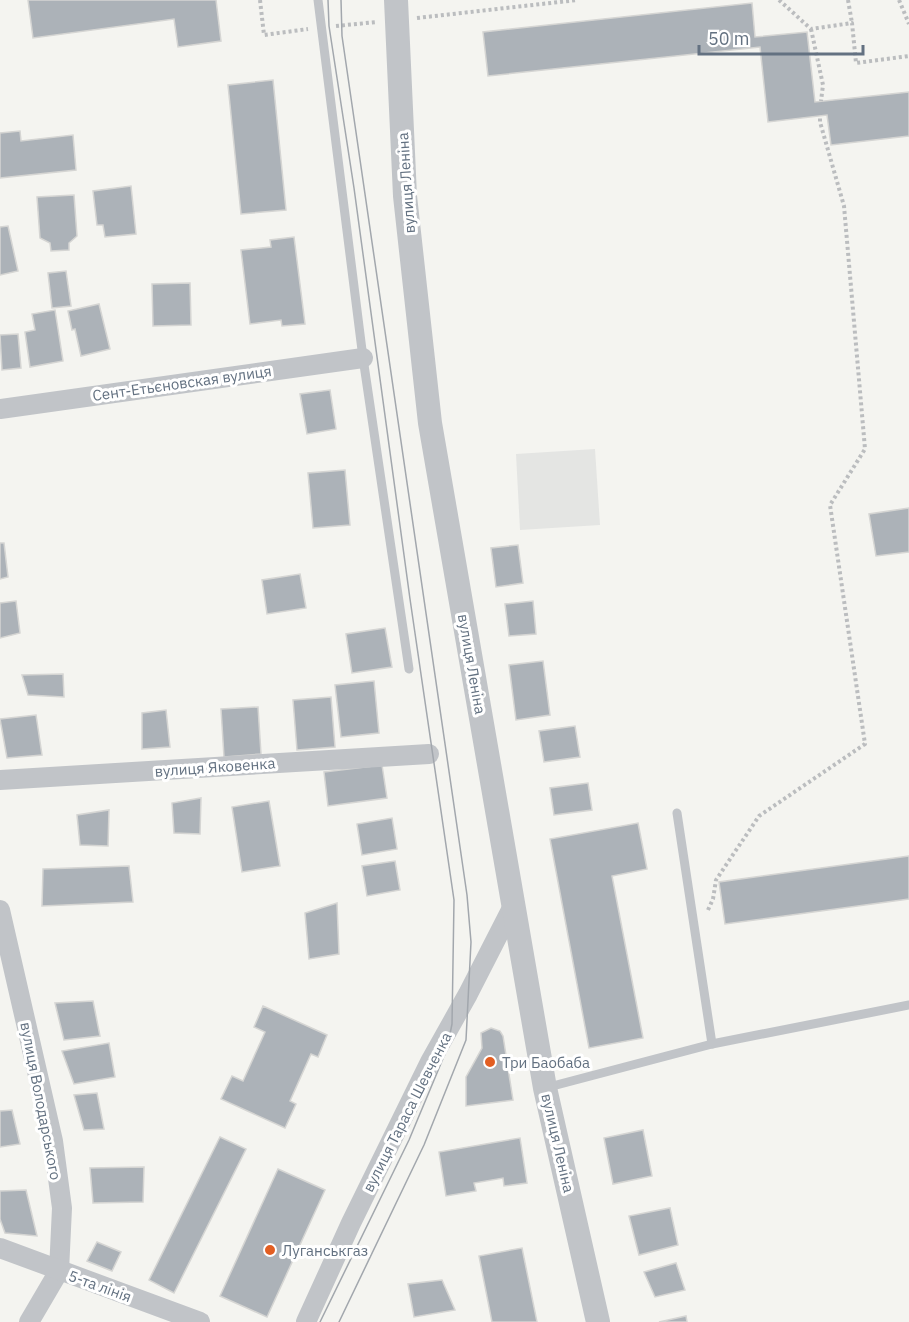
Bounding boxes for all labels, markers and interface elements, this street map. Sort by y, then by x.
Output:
scale bar [699,18,862,56]
text: 50 m [708,27,750,50]
street label: вулиця Леніна [393,132,419,234]
street label: Сент-Етьєновская вулиця [91,361,273,405]
street label: вулиця Леніна [454,612,490,716]
street label: вулиця Яковенка [154,753,276,781]
street label: вулиця Володарського [16,1020,66,1182]
street label: вулиця Тараса Шевченка [358,1029,456,1195]
place label: Три Баобаба [502,1053,590,1072]
marker: Три Баобаба [483,1055,497,1069]
street label: вулиця Леніна [537,1092,579,1194]
place label: Луганськгаз [282,1241,368,1260]
marker: Луганськгаз [263,1243,277,1257]
street label: 5-та лінія [66,1266,134,1306]

